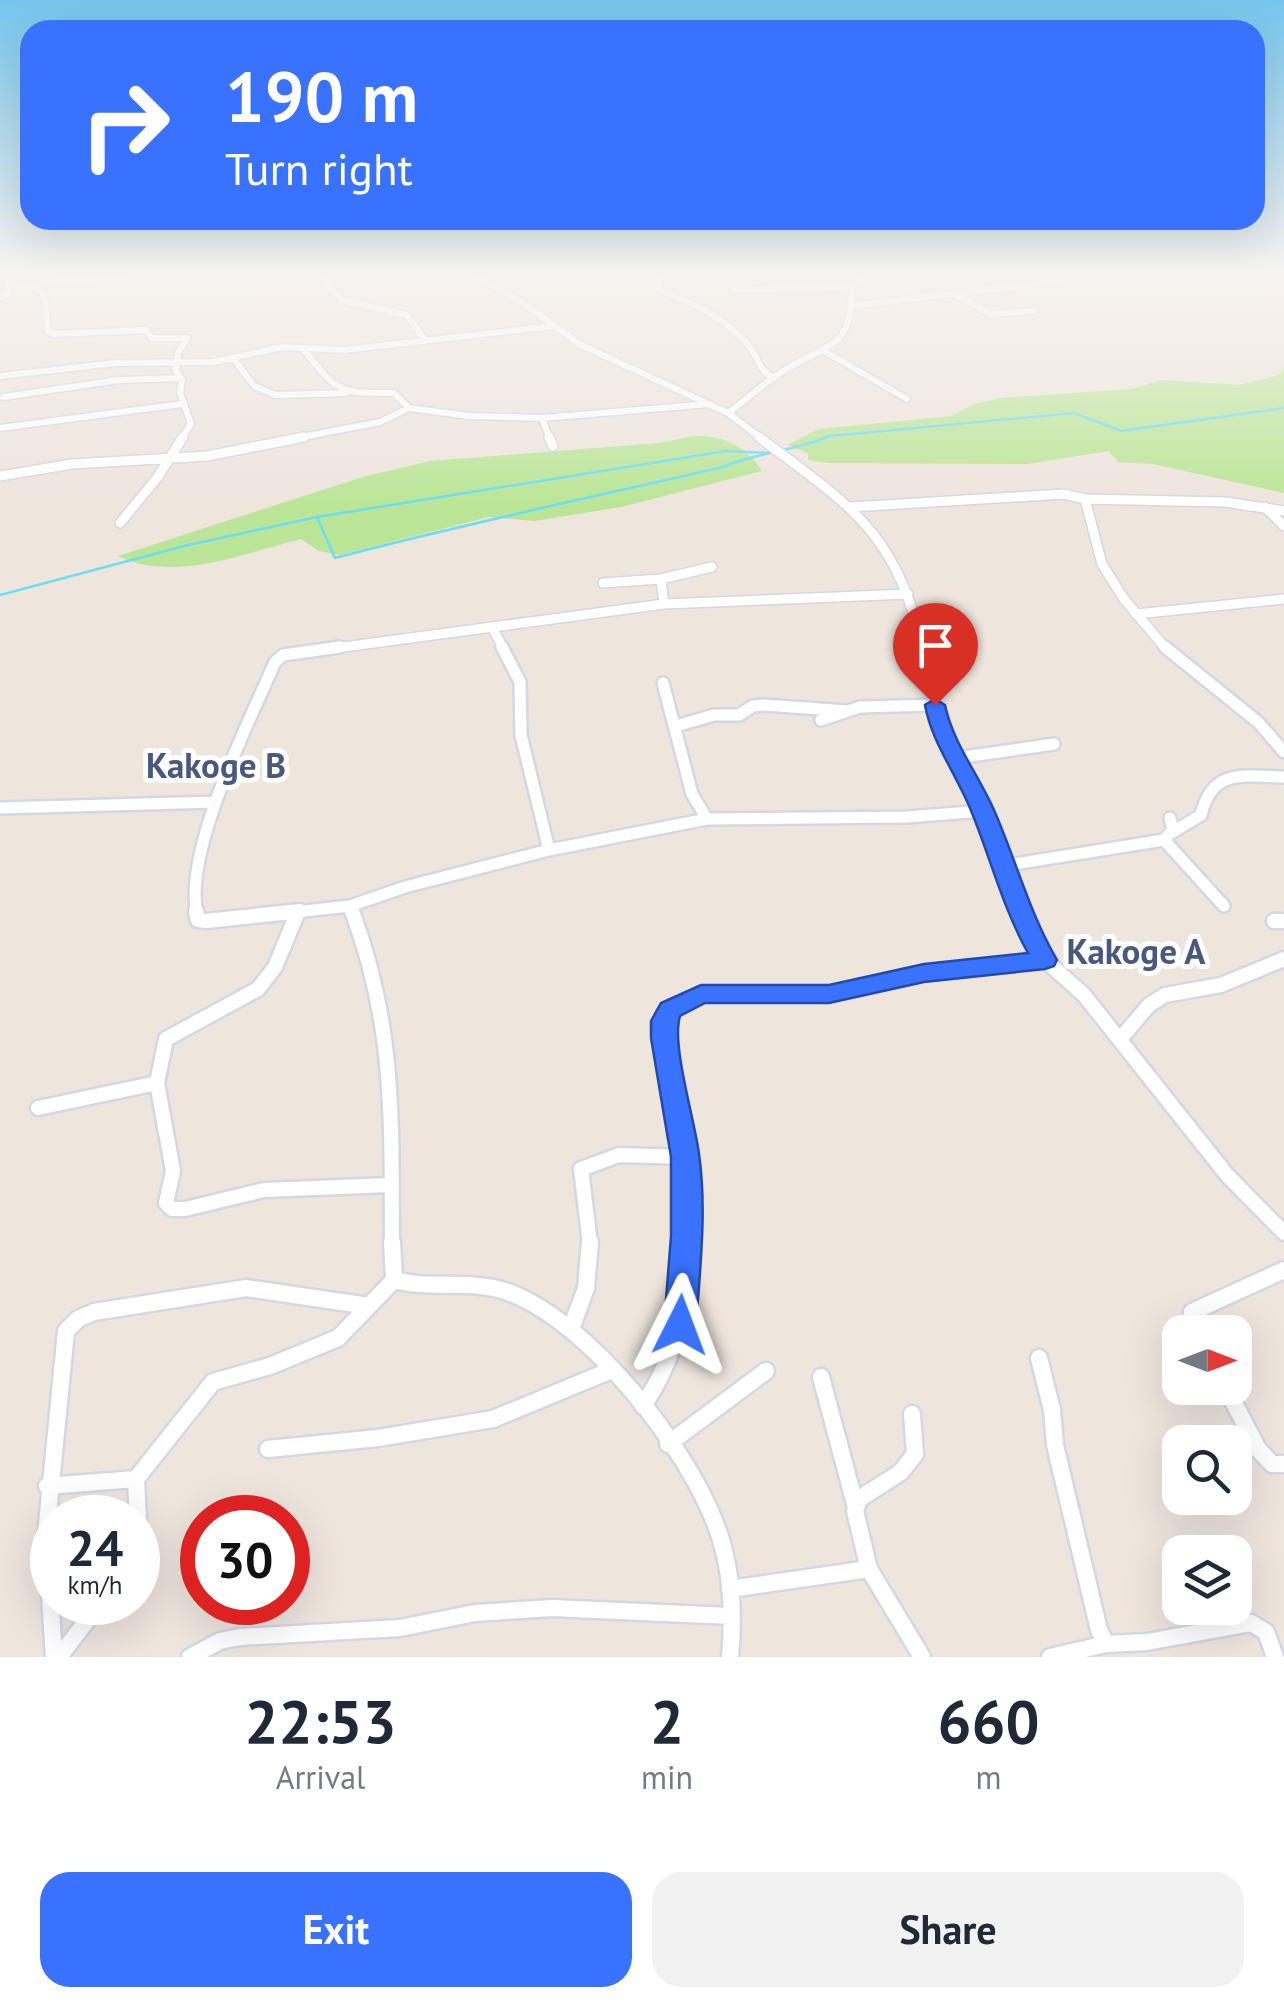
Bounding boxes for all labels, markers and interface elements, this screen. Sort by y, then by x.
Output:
text: 190 m [225,51,418,141]
icon: right [60,60,190,190]
text: Turn right [225,139,413,197]
pin [893,603,978,706]
icon: arrive [908,618,963,673]
district label: Kakoge B [146,742,286,788]
district label: Kakoge A [1066,928,1206,974]
position arrow [628,1273,732,1377]
north arrow [1162,1315,1252,1405]
map controls [1162,1315,1252,1625]
button: search [1162,1425,1252,1515]
speed limit sign: 30 [180,1495,310,1625]
text: 24 [67,1515,123,1580]
button: layers [1162,1535,1252,1625]
text: km/h [68,1569,122,1601]
text: 22:53 [244,1682,397,1760]
text: 2 [650,1682,684,1760]
text: 660 [938,1682,1040,1760]
text: Arrival [276,1756,365,1798]
text: min [641,1756,693,1798]
text: m [976,1756,1002,1798]
button: Exit [40,1872,632,1987]
button: Share [652,1872,1244,1987]

